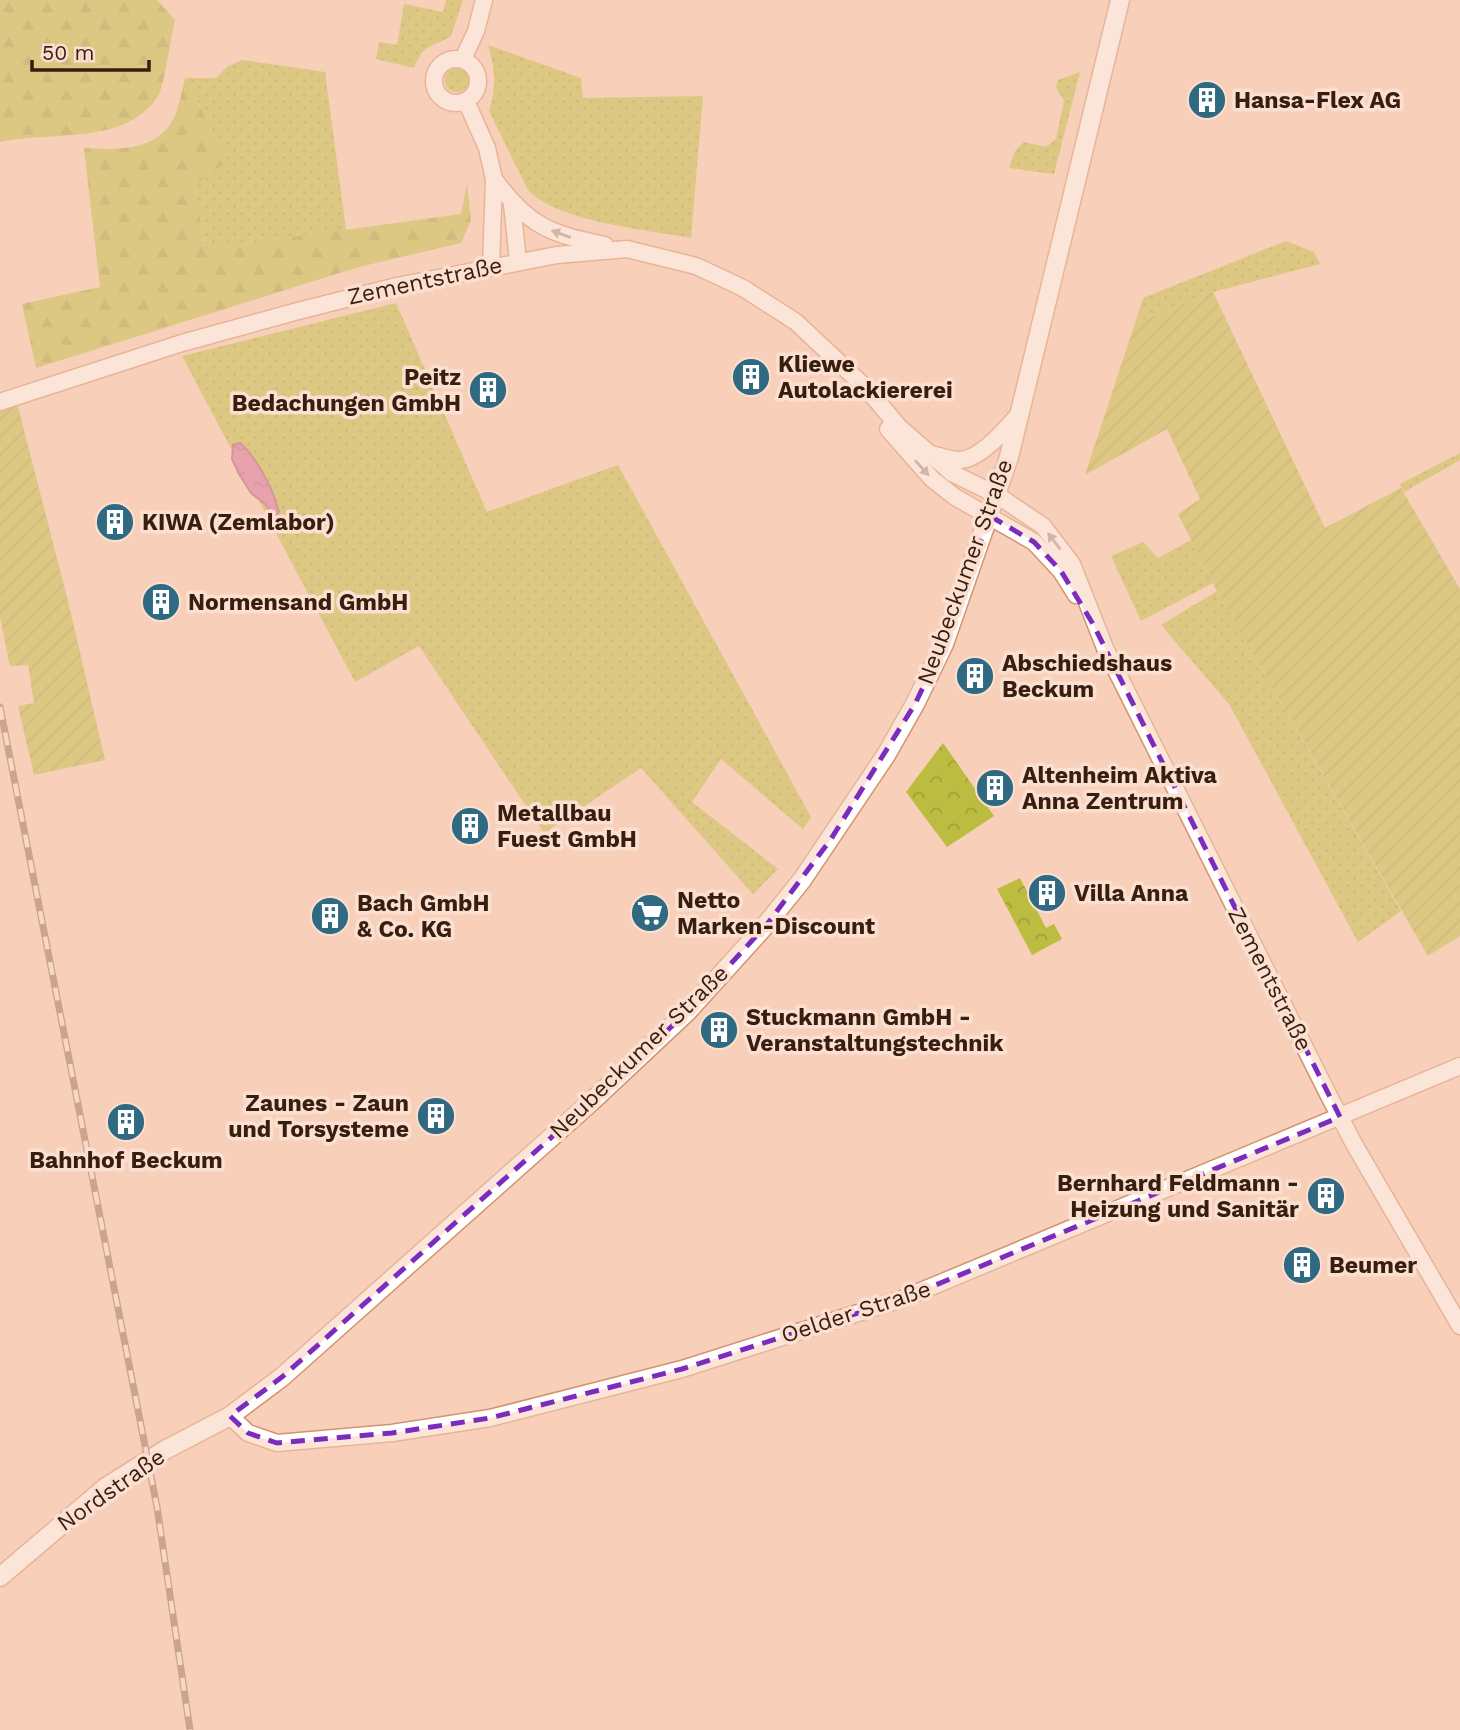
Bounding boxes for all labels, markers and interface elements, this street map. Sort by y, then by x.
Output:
scale bar [32,28,149,72]
text: 50 m [42,40,94,65]
building icon: Hansa-Flex AG [1186,79,1228,121]
place label: Hansa-Flex AG [1234,87,1401,114]
one-way arrow [550,228,571,239]
street label: Zementstraße [345,251,505,311]
place label: Kliewe Autolackiererei [778,351,953,404]
building icon: Kliewe Autolackiererei [730,356,772,398]
place label: Peitz Bedachungen GmbH [232,364,461,417]
building icon: Peitz Bedachungen GmbH [467,369,509,411]
street label: Neubeckumer Straße [912,456,1018,688]
one-way arrow [914,459,930,476]
building icon: KIWA (Zemlabor) [94,501,136,543]
place label: KIWA (Zemlabor) [142,509,335,536]
one-way arrow [1047,531,1061,550]
building icon: Normensand GmbH [140,581,182,623]
place label: Normensand GmbH [188,589,408,616]
place label: Abschiedshaus Beckum [1002,650,1172,703]
building icon: Abschiedshaus Beckum [954,655,996,697]
place label: Altenheim Aktiva Anna Zentrum [1022,762,1218,815]
building icon: Altenheim Aktiva Anna Zentrum [974,767,1016,809]
place label: Metallbau Fuest GmbH [497,800,637,853]
building icon: Metallbau Fuest GmbH [449,805,491,847]
building icon: Villa Anna [1026,872,1068,914]
place label: Villa Anna [1074,880,1189,907]
place label: Netto Marken-Discount [677,887,875,940]
place label: Bach GmbH & Co. KG [357,890,490,943]
supermarket icon: Netto Marken-Discount [629,892,671,934]
building icon: Bach GmbH & Co. KG [309,895,351,937]
street label: Zementstraße [1222,903,1318,1055]
street label: Neubeckumer Straße [544,960,734,1144]
place label: Stuckmann GmbH - Veranstaltungstechnik [746,1004,1004,1057]
building icon: Stuckmann GmbH - Veranstaltungstechnik [698,1009,740,1051]
place label: Zaunes - Zaun und Torsysteme [228,1090,409,1143]
building icon: Zaunes - Zaun und Torsysteme [415,1095,457,1137]
building icon: Bahnhof Beckum [105,1101,147,1143]
place label: Bahnhof Beckum [29,1147,223,1174]
place label: Bernhard Feldmann - Heizung und Sanitär [1057,1170,1299,1223]
building icon: Bernhard Feldmann - Heizung und Sanitär [1305,1175,1347,1217]
building icon: Beumer [1281,1244,1323,1286]
place label: Beumer [1329,1252,1417,1279]
street label: Oelder Straße [778,1275,934,1349]
street label: Nordstraße [52,1443,170,1537]

